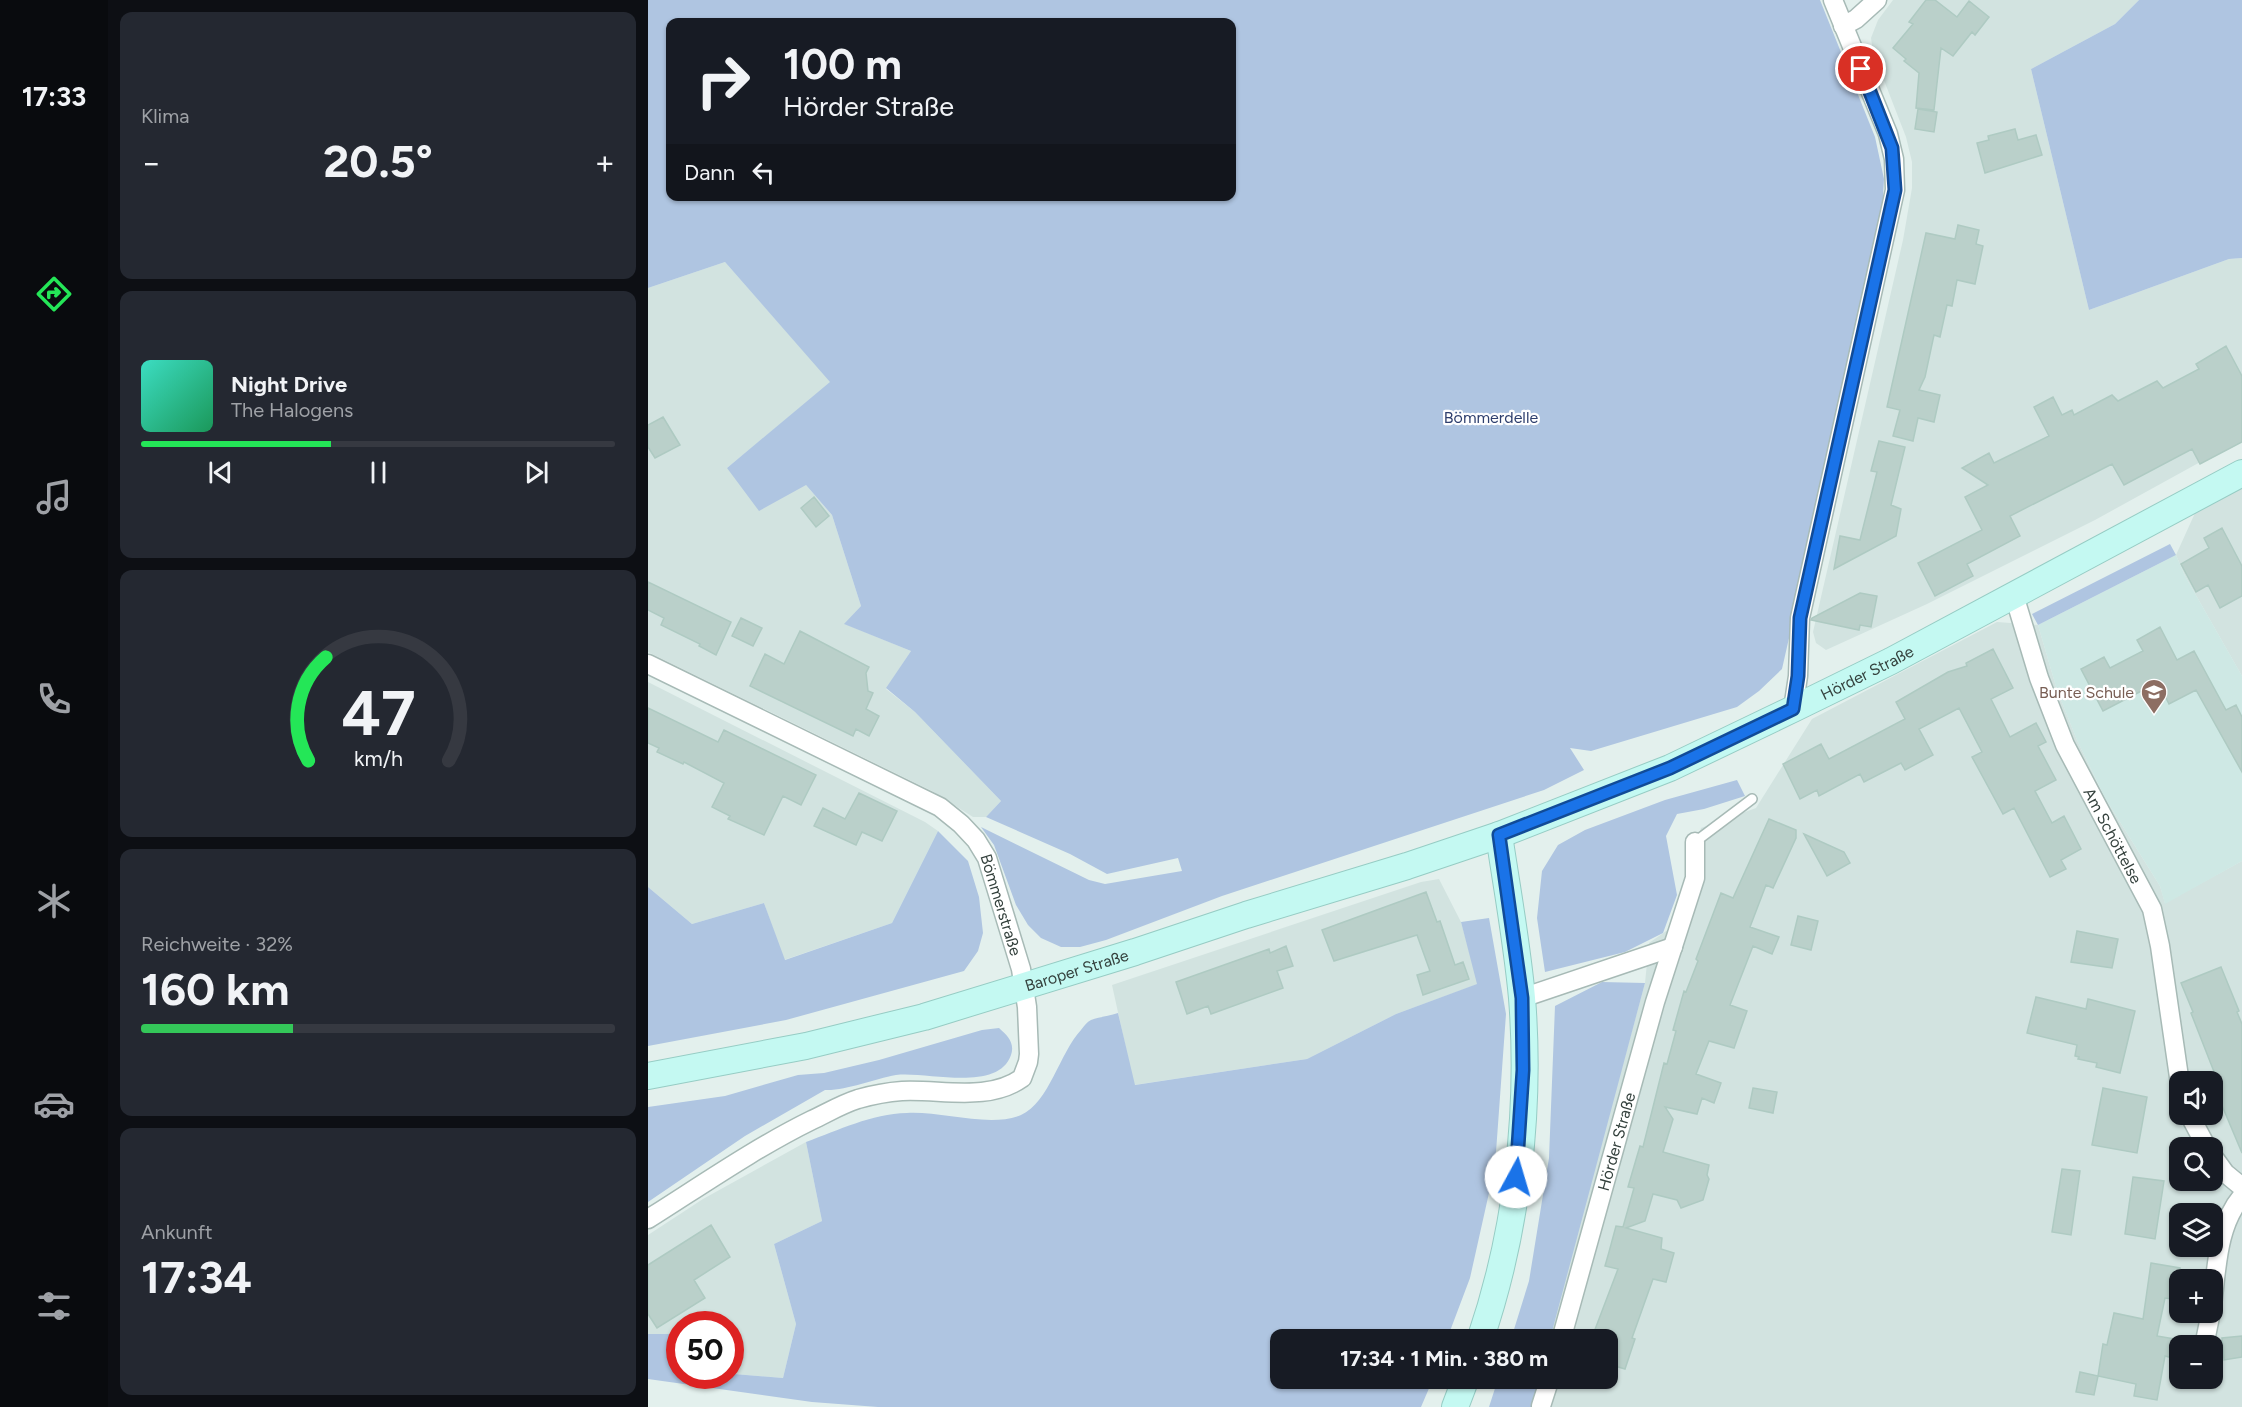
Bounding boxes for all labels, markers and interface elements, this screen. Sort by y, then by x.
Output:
text: 100 m [783,39,902,90]
icon: right [684,42,762,120]
pin [1835,43,1886,94]
icon: arrive [1844,52,1877,85]
text: 17:33 [22,80,86,113]
text: Hörder Straße [783,90,954,123]
text: Klima [141,104,189,128]
text: 20.5° [323,134,433,188]
text: − [141,143,162,182]
text: + [594,143,615,182]
icon: left [747,156,780,189]
text: Dann [684,159,735,186]
icon: directions [33,273,75,315]
text: Night Drive [231,371,347,398]
text: The Halogens [231,398,353,422]
park label: Bömmerdelle [1444,408,1538,427]
icon: previous [204,456,237,489]
icon: pause [362,456,395,489]
icon: next [520,456,553,489]
icon: music [33,476,75,518]
street label: Hörder Straße [1817,641,1917,704]
text: 47 [341,676,415,751]
school or university icon: Bunte Schule [2139,677,2169,715]
icon: phone [33,678,75,720]
place label: Bunte Schule [2039,683,2134,702]
text: km/h [354,746,402,771]
street label: Am Schöttelse [2080,784,2146,887]
street label: Bömmerstraße [977,852,1026,958]
icon: climate [33,880,75,922]
text: Reichweite · 32% [141,932,293,956]
street label: Baroper Straße [1022,945,1131,995]
text: 160 km [141,962,289,1016]
map controls [2169,1071,2223,1389]
button: sound [2169,1071,2223,1125]
icon: car [33,1083,75,1125]
street label: Hörder Straße [1593,1090,1639,1193]
button: search [2169,1137,2223,1191]
position arrow [1484,1145,1548,1209]
button: layers [2169,1203,2223,1257]
text: Ankunft [141,1220,213,1244]
text: 17:34 [141,1250,252,1304]
button: + [2169,1269,2223,1323]
icon: filters [33,1285,75,1327]
speed limit sign: 50 [666,1311,744,1389]
button: − [2169,1335,2223,1389]
text: 17:34 · 1 Min. · 380 m [1340,1345,1548,1372]

